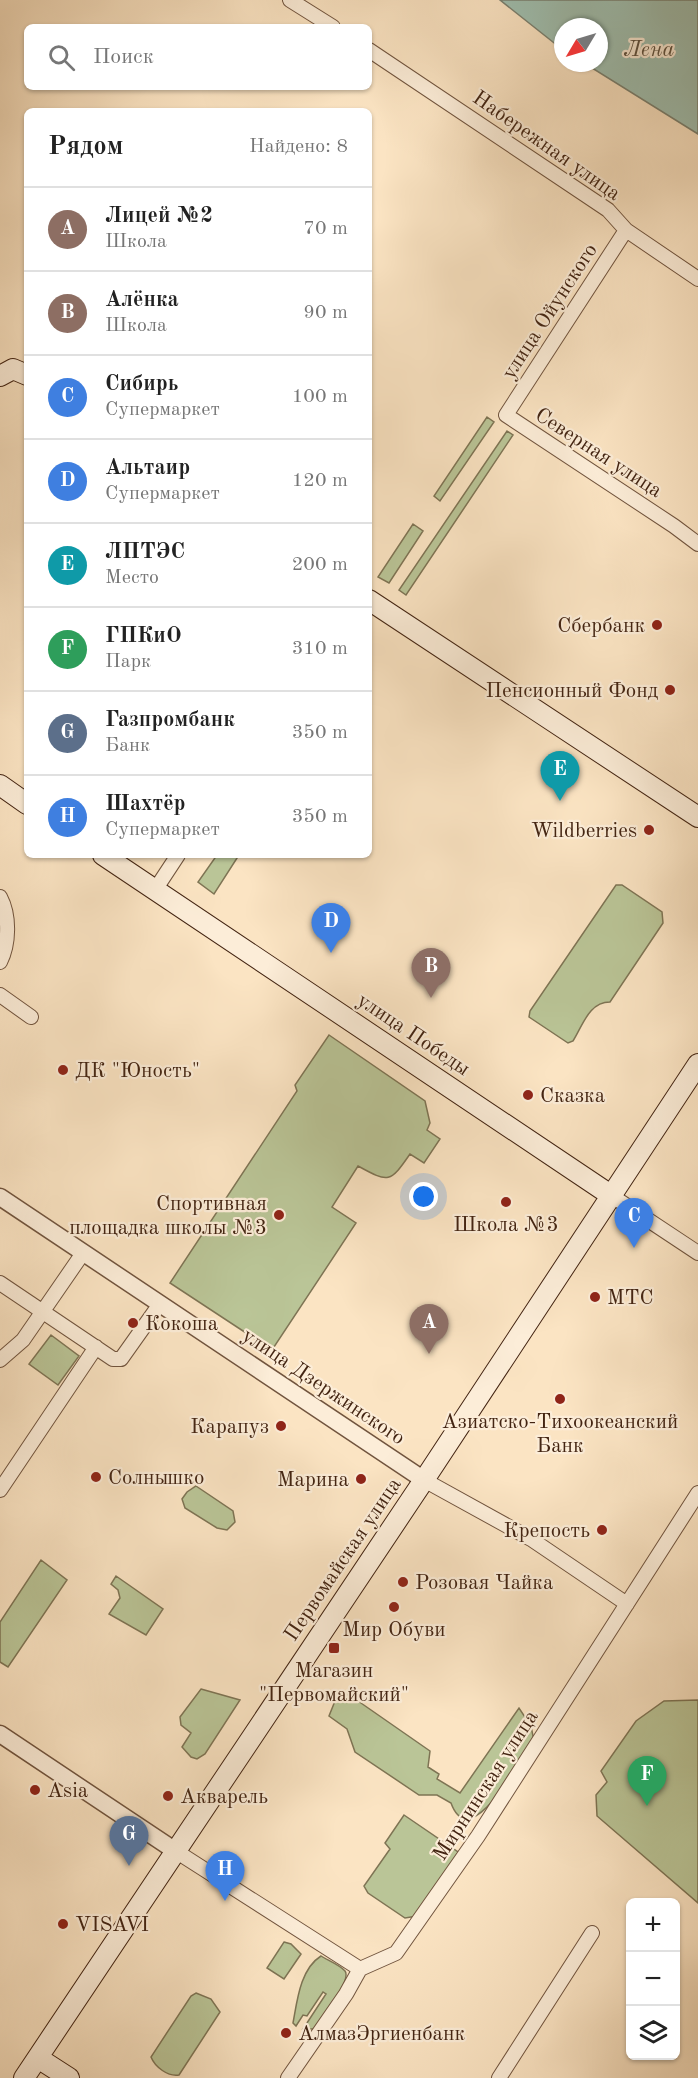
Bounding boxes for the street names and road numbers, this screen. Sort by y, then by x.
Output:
street label: Набережная улица [468,87,624,205]
street label: улица Ойунского [499,240,602,383]
street label: Северная улица [531,404,665,502]
street label: улица Победы [353,990,473,1081]
street label: улица Дзержинского [238,1325,408,1449]
street label: Первомайская улица [281,1474,406,1645]
street label: Мирнинская улица [430,1707,543,1865]

